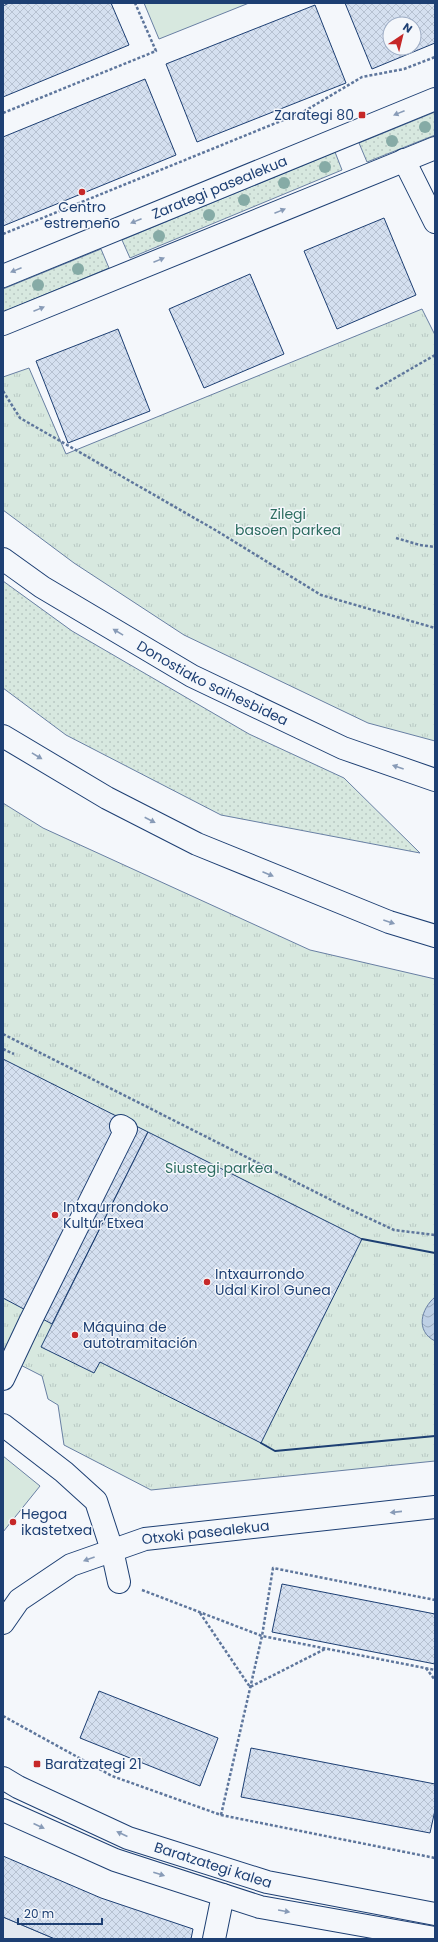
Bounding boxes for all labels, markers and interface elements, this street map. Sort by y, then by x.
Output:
north arrow [382,16,422,56]
text: N [400,19,416,37]
place label: Zarategi 80 [274,105,354,125]
marker: Zarategi 80 [357,110,367,120]
one-way arrow [392,111,404,117]
street label: Zarategi pasealekua [149,151,290,224]
marker: Centro estremeño [77,187,87,197]
place label: Centro estremeño [44,197,120,233]
one-way arrow [274,208,285,214]
one-way arrow [131,218,142,224]
one-way arrow [154,257,165,263]
one-way arrow [9,268,21,274]
one-way arrow [34,306,45,312]
park label: Zilegi basoen parkea [235,504,341,540]
one-way arrow [112,628,124,635]
street label: Donostiako saihesbidea [133,636,292,730]
one-way arrow [31,753,43,760]
one-way arrow [392,764,404,770]
one-way arrow [144,817,156,823]
one-way arrow [263,871,275,877]
one-way arrow [383,919,395,925]
park label: Siustegi parkea [165,1158,273,1178]
place label: Intxaurrondoko Kultur Etxea [63,1197,169,1233]
marker: Intxaurrondoko Kultur Etxea [50,1210,60,1220]
place label: Intxaurrondo Udal Kirol Gunea [215,1264,331,1300]
marker: Intxaurrondo Udal Kirol Gunea [202,1277,212,1287]
place label: Máquina de autotramitación [83,1317,198,1353]
marker: Máquina de autotramitación [70,1330,80,1340]
place label: Hegoa ikastetxea [21,1504,92,1540]
one-way arrow [390,1508,402,1515]
street label: Otxoki pasealekua [141,1515,270,1549]
marker: Hegoa ikastetxea [8,1517,18,1527]
one-way arrow [83,1556,95,1562]
place label: Baratzategi 21 [45,1754,142,1774]
marker: Baratzategi 21 [32,1759,42,1769]
one-way arrow [33,1823,44,1829]
one-way arrow [116,1831,127,1837]
street label: Baratzategi kalea [152,1837,275,1893]
one-way arrow [154,1871,166,1877]
scale bar [18,1900,102,1926]
text: 20 m [24,1905,54,1922]
one-way arrow [278,1908,290,1914]

